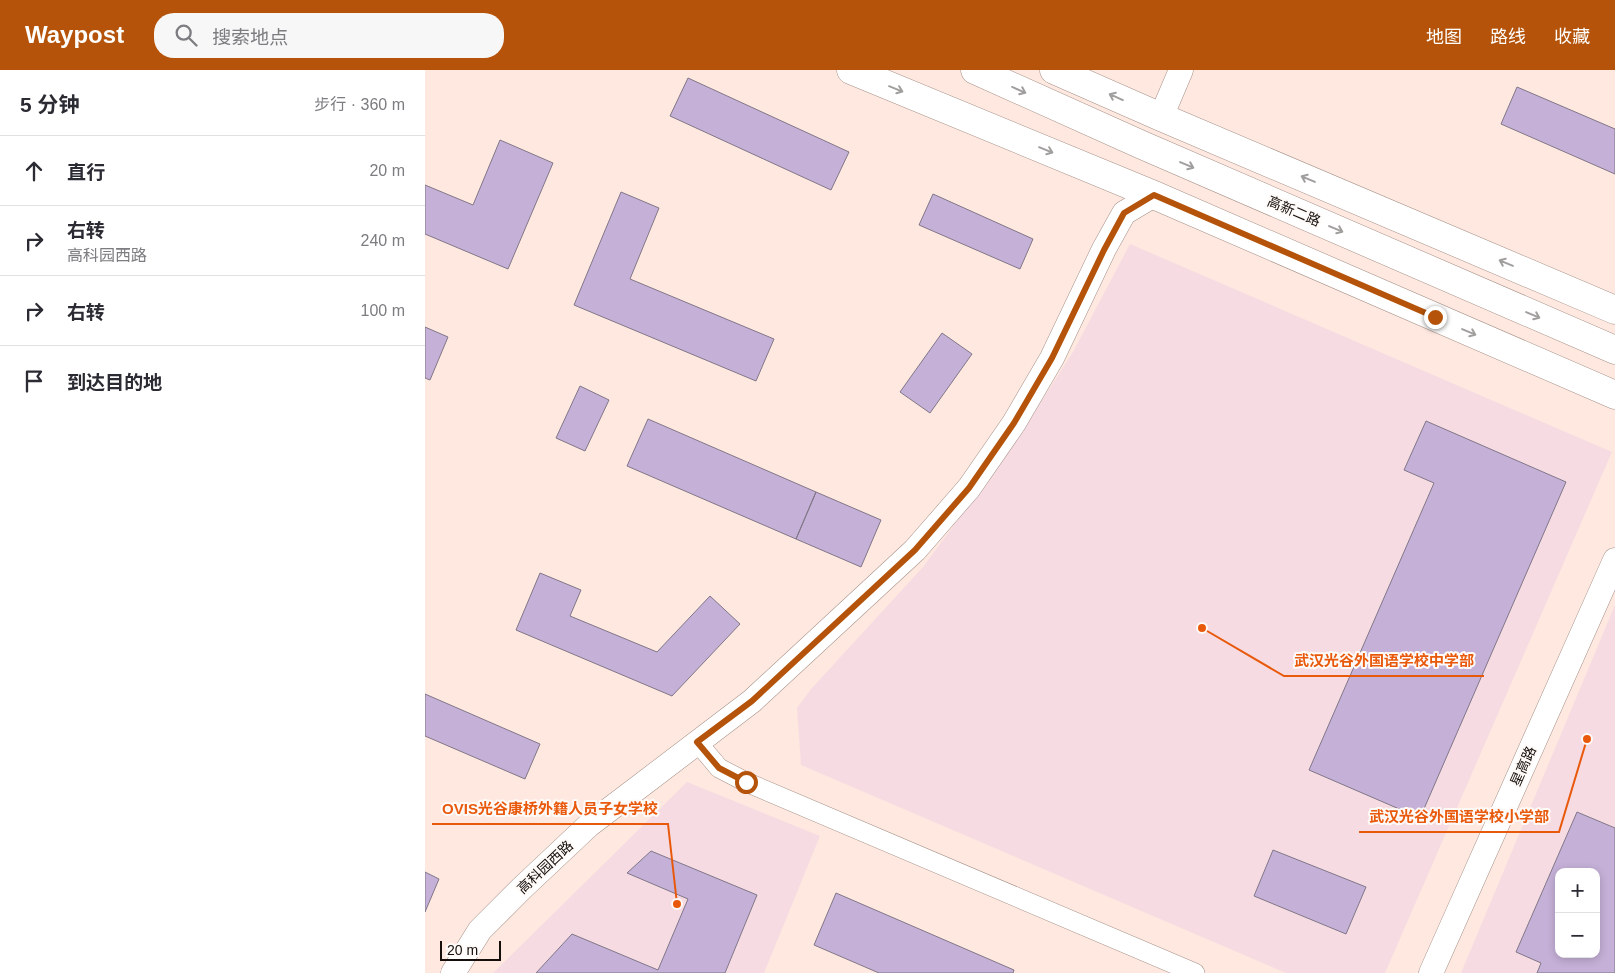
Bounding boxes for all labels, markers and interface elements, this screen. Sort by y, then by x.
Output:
search box [154,13,504,58]
text: Waypost [25,21,124,48]
icon: search [172,21,200,49]
text: 搜索地点 [212,27,288,48]
text: 地图 [1426,27,1462,47]
text: 路线 [1490,27,1526,47]
text: 收藏 [1554,27,1590,47]
one-way arrow [888,84,903,94]
one-way arrow [1012,85,1027,95]
one-way arrow [1109,92,1124,102]
text: 5 分钟 [20,93,80,116]
text: 步行 · 360 m [314,96,405,113]
one-way arrow [1039,147,1054,156]
icon: ahead [20,157,48,185]
one-way arrow [1179,160,1194,170]
text: 直行 [67,162,105,183]
text: 20 m [369,162,405,179]
one-way arrow [1301,173,1316,183]
street label: 高新二路 [1265,193,1323,229]
text: 右转 [67,220,105,241]
one-way arrow [1328,225,1343,235]
icon: right [20,227,48,255]
text: 240 m [361,232,405,249]
text: 高科园西路 [67,247,147,264]
one-way arrow [1499,258,1514,268]
icon: right [20,297,48,325]
text: 右转 [67,302,105,323]
text: 100 m [361,302,405,319]
route end [1424,306,1447,329]
one-way arrow [1525,310,1540,320]
one-way arrow [1461,327,1476,337]
icon: arrive [20,367,48,395]
text: 到达目的地 [67,372,162,393]
callout: 武汉光谷外国语学校中学部 [1284,646,1484,676]
text: 武汉光谷外国语学校中学部 [1294,652,1474,669]
street label: 星高路 [1507,744,1539,788]
route start [735,771,758,794]
callout: OVIS光谷康桥外籍人员子女学校 [432,794,668,824]
text: OVIS光谷康桥外籍人员子女学校 [442,800,658,817]
callout: 武汉光谷外国语学校小学部 [1359,802,1559,832]
text: 武汉光谷外国语学校小学部 [1369,808,1549,825]
street label: 高科园西路 [514,837,576,897]
map controls [1555,868,1600,958]
button: + [1555,868,1600,913]
button: − [1555,913,1600,958]
scale bar [440,938,501,961]
text: 20 m [447,942,478,958]

